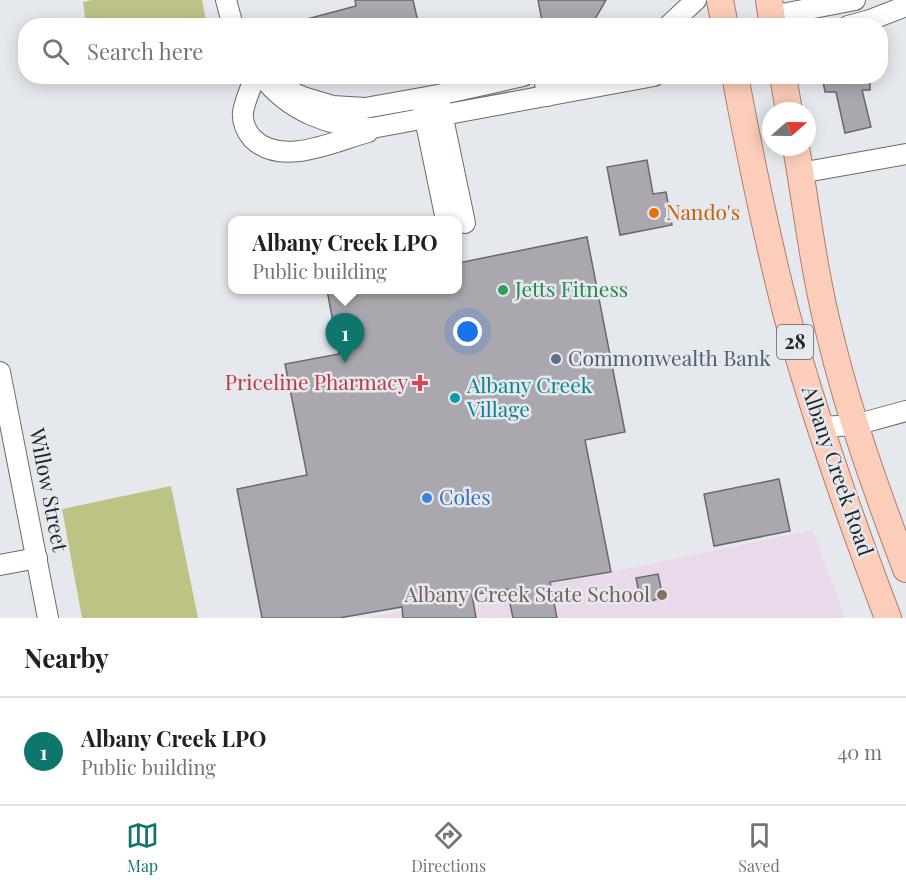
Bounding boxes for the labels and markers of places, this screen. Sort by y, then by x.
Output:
place label: Nando's [666,197,740,225]
marker: Nando's [647,206,661,220]
place label: Jetts Fitness [514,274,628,302]
marker: Jetts Fitness [496,283,510,297]
pin: 1 [326,314,364,363]
place label: Commonwealth Bank [568,343,771,371]
marker: Commonwealth Bank [549,352,563,366]
place label: Priceline Pharmacy [225,367,408,395]
place label: Albany Creek Village [466,370,593,422]
marker: Priceline Pharmacy [413,376,427,390]
marker: Albany Creek Village [448,391,462,405]
place label: Coles [439,482,491,510]
marker: Coles [420,491,434,505]
place label: Albany Creek State School [403,579,650,607]
marker: Albany Creek State School [655,588,669,602]

